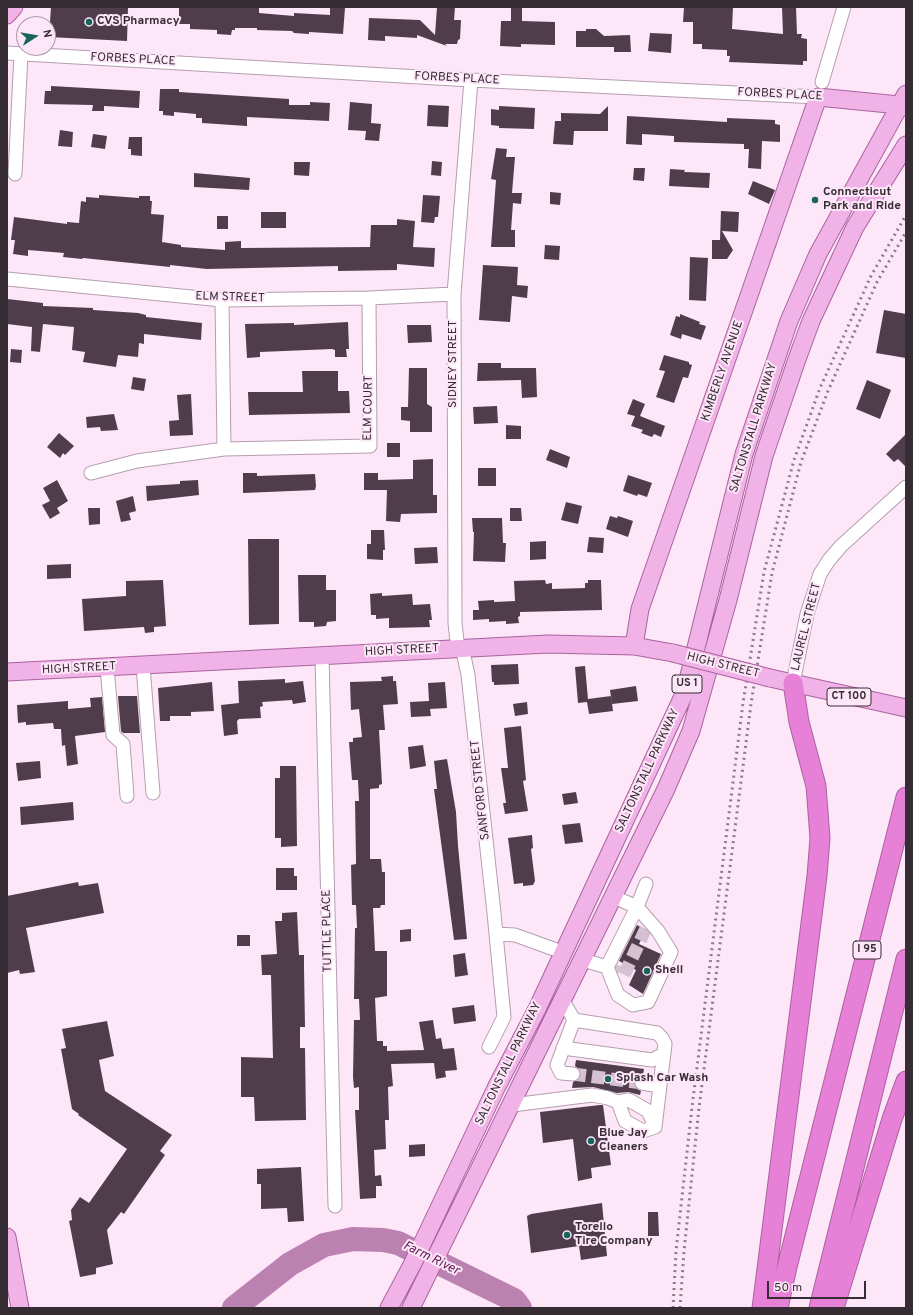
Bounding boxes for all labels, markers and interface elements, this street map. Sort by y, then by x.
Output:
place label: CVS Pharmacy [97,15,180,29]
north arrow [16,16,56,56]
marker: CVS Pharmacy [84,17,94,27]
text: N [39,28,54,39]
street label: FORBES PLACE [90,51,176,69]
street label: FORBES PLACE [414,70,500,88]
street label: FORBES PLACE [737,86,823,104]
place label: Connecticut Park and Ride [823,186,901,214]
marker: Connecticut Park and Ride [810,195,820,205]
street label: ELM STREET [195,290,265,306]
street label: KIMBERLY AVENUE [699,319,747,423]
street label: SIDNEY STREET [447,320,461,408]
street label: SALTONSTALL PARKWAY [727,361,781,495]
street label: ELM COURT [361,375,377,441]
street label: LAUREL STREET [789,581,825,673]
street label: HIGH STREET [364,642,440,660]
street label: HIGH STREET [685,650,761,682]
street label: HIGH STREET [41,660,117,678]
road number: US 1 [672,675,702,693]
road number: CT 100 [827,688,871,706]
street label: SALTONSTALL PARKWAY [613,707,683,835]
street label: SANFORD STREET [469,739,493,841]
street label: TUTTLE PLACE [320,889,336,973]
road number: I 95 [853,941,881,959]
place label: Shell [655,964,683,978]
marker: Shell [642,966,652,976]
street label: SALTONSTALL PARKWAY [473,1000,545,1128]
place label: Splash Car Wash [616,1072,708,1086]
marker: Splash Car Wash [603,1074,613,1084]
place label: Blue Jay Cleaners [599,1127,648,1155]
marker: Blue Jay Cleaners [586,1136,596,1146]
place label: Torello Tire Company [575,1221,652,1249]
marker: Torello Tire Company [562,1230,572,1240]
water label: Farm River [400,1239,462,1279]
scale bar [769,1273,868,1299]
text: 50 m [774,1280,802,1296]

